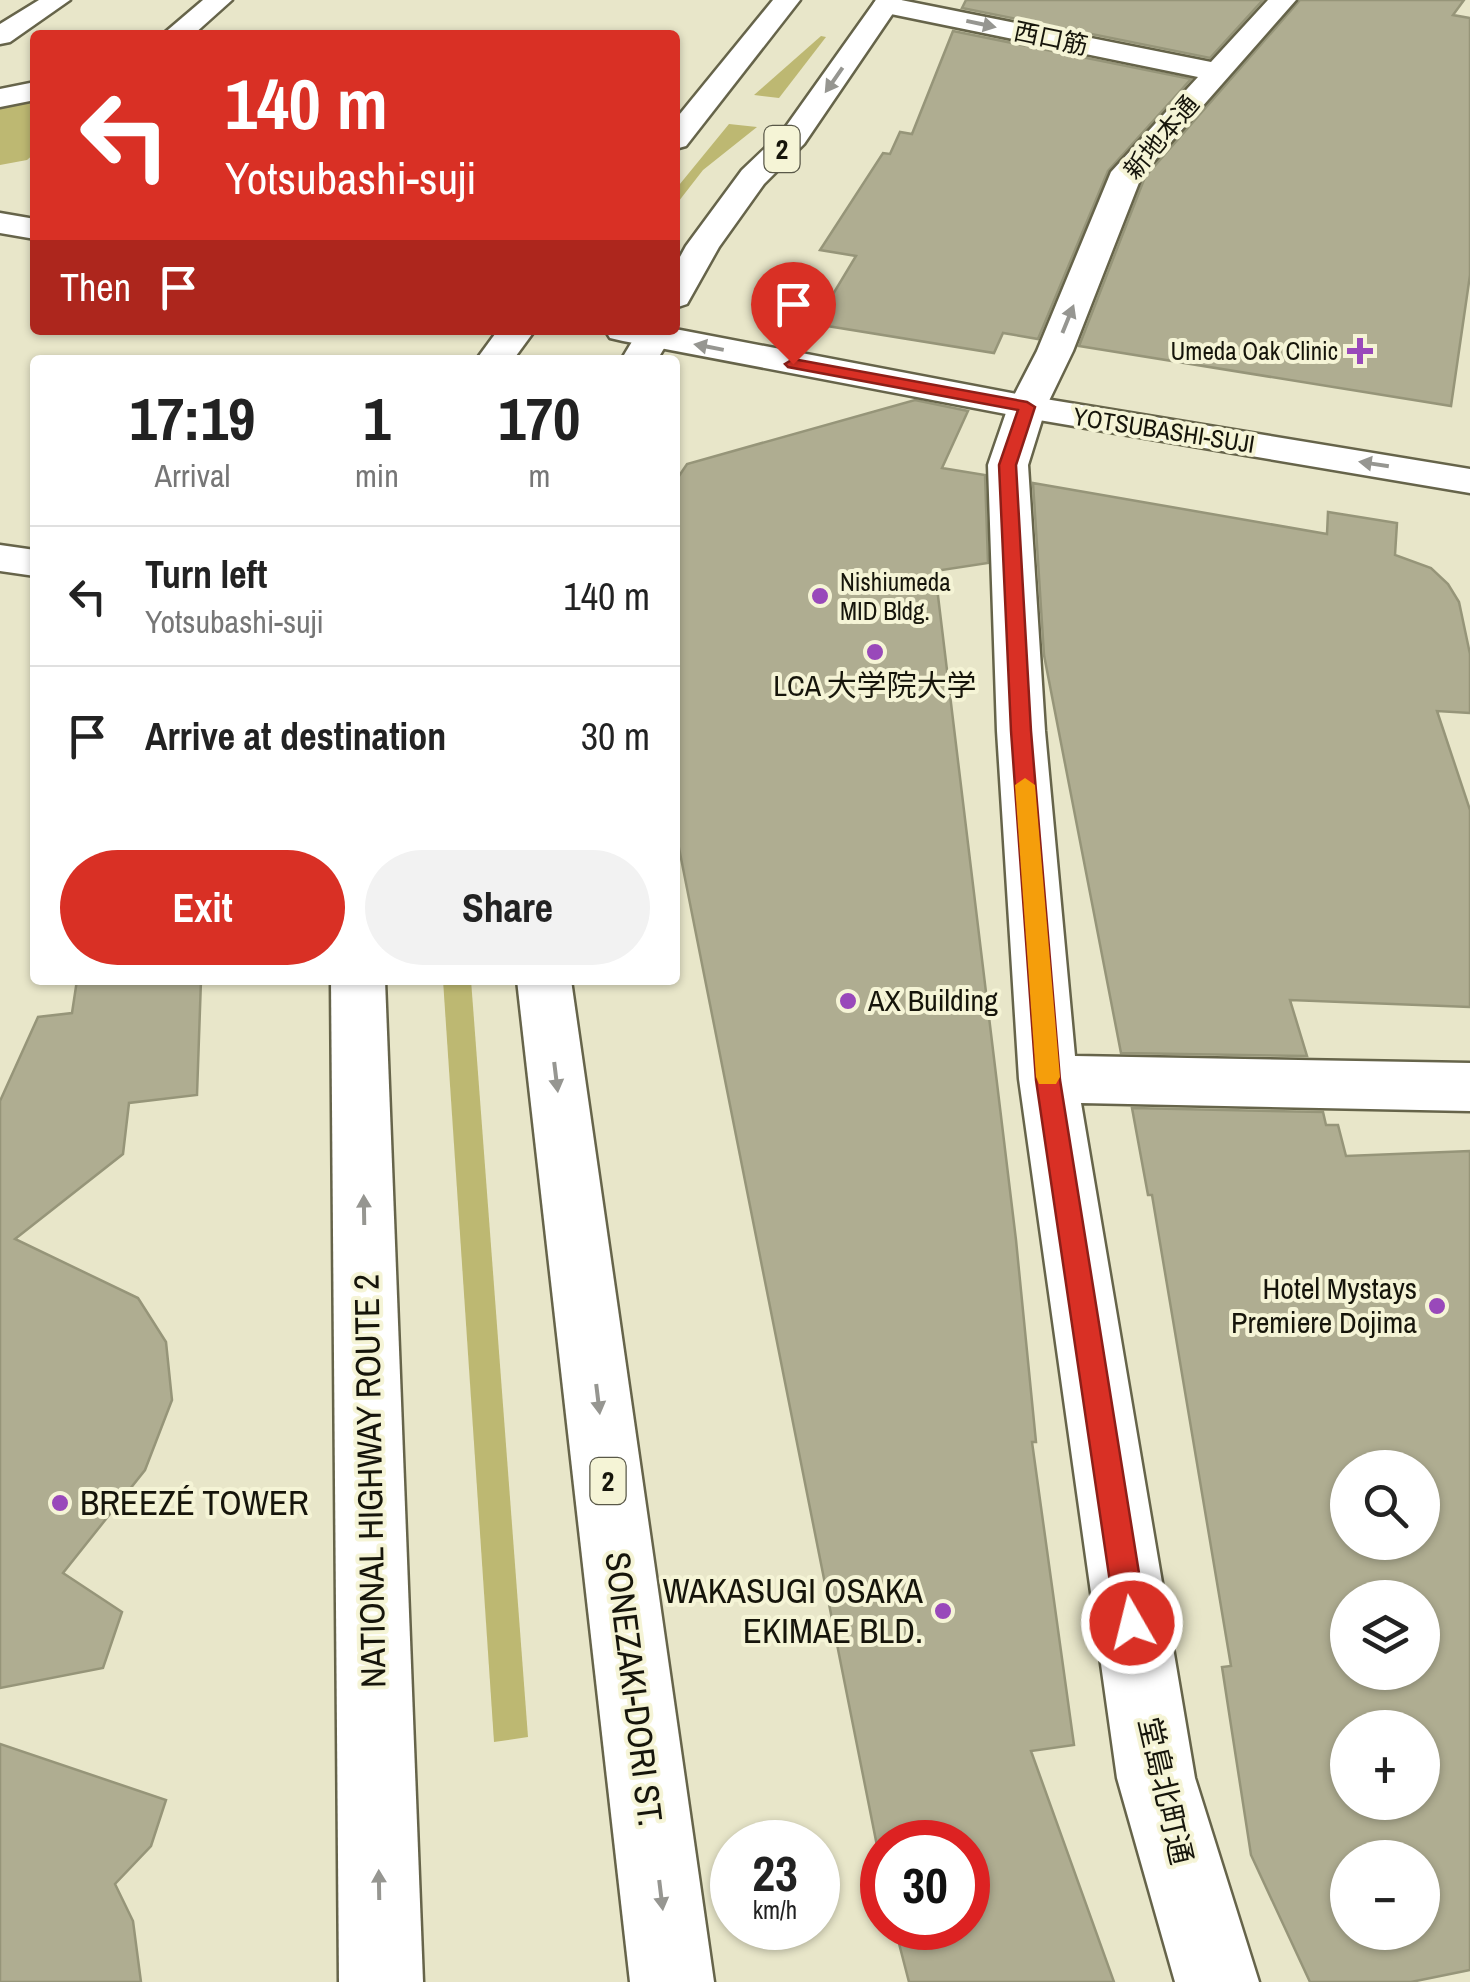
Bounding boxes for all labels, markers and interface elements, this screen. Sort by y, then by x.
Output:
street label: 西口筋 [1011,14,1091,62]
one-way arrow [966,16,997,32]
text: 140 m [225,57,388,151]
one-way arrow [824,66,844,93]
icon: left [60,70,190,200]
street label: 新地本通 [1116,88,1206,186]
road number: 2 [764,126,800,172]
text: Yotsubashi-suji [225,147,476,208]
icon: arrive [151,260,206,315]
text: Then [60,262,131,313]
pin [751,262,836,365]
icon: arrive [766,277,821,332]
one-way arrow [1060,303,1076,333]
place label: Umeda Oak Clinic [1171,334,1338,368]
marker: Umeda Oak Clinic [1347,338,1373,364]
one-way arrow [693,339,724,354]
text: 17:19 [130,378,255,459]
text: 1 [363,378,391,459]
text: 170 [498,378,580,459]
street label: YOTSUBASHI-SUJI [1071,399,1257,461]
text: Arrival [155,454,230,497]
text: min [355,454,399,497]
text: m [528,454,550,497]
one-way arrow [1358,456,1389,471]
text: Turn left [145,549,267,600]
place label: Nishiumeda MID Bldg. [840,565,951,628]
icon: left [60,569,115,624]
text: 140 m [563,571,650,622]
marker: Nishiumeda MID Bldg. [809,585,831,607]
text: Yotsubashi-suji [145,600,324,643]
marker: LCA 大学院大学 [864,641,886,663]
place label: LCA 大学院大学 [773,665,977,705]
icon: arrive [60,709,115,764]
text: Arrive at destination [145,711,446,762]
text: 30 m [581,711,650,762]
button: Exit [60,850,345,965]
button: Share [365,850,650,965]
place label: AX Building [867,980,998,1020]
marker: AX Building [837,990,859,1012]
one-way arrow [549,1061,565,1093]
one-way arrow [355,1193,371,1225]
place label: Hotel Mystays Premiere Dojima [1231,1268,1417,1342]
street label: NATIONAL HIGHWAY ROUTE 2 [342,1274,397,1689]
marker: Hotel Mystays Premiere Dojima [1426,1295,1448,1317]
one-way arrow [590,1384,606,1415]
map controls [1330,1450,1440,1950]
button: search [1330,1450,1440,1560]
road number: 2 [590,1458,626,1504]
place label: BREEZÉ TOWER [80,1479,309,1526]
marker: BREEZÉ TOWER [49,1492,71,1514]
street label: SONEZAKI-DORI ST. [594,1549,675,1829]
place label: WAKASUGI OSAKA EKIMAE BLD. [662,1567,924,1654]
position arrow [1080,1571,1184,1675]
button: layers [1330,1580,1440,1690]
marker: WAKASUGI OSAKA EKIMAE BLD. [932,1600,954,1622]
button: + [1330,1710,1440,1820]
street label: 堂島北町通 [1130,1713,1202,1868]
speed limit sign: 30 [860,1820,990,1950]
text: 23 [752,1839,798,1907]
button: − [1330,1840,1440,1950]
one-way arrow [370,1868,386,1900]
one-way arrow [653,1880,669,1911]
text: km/h [753,1893,797,1927]

